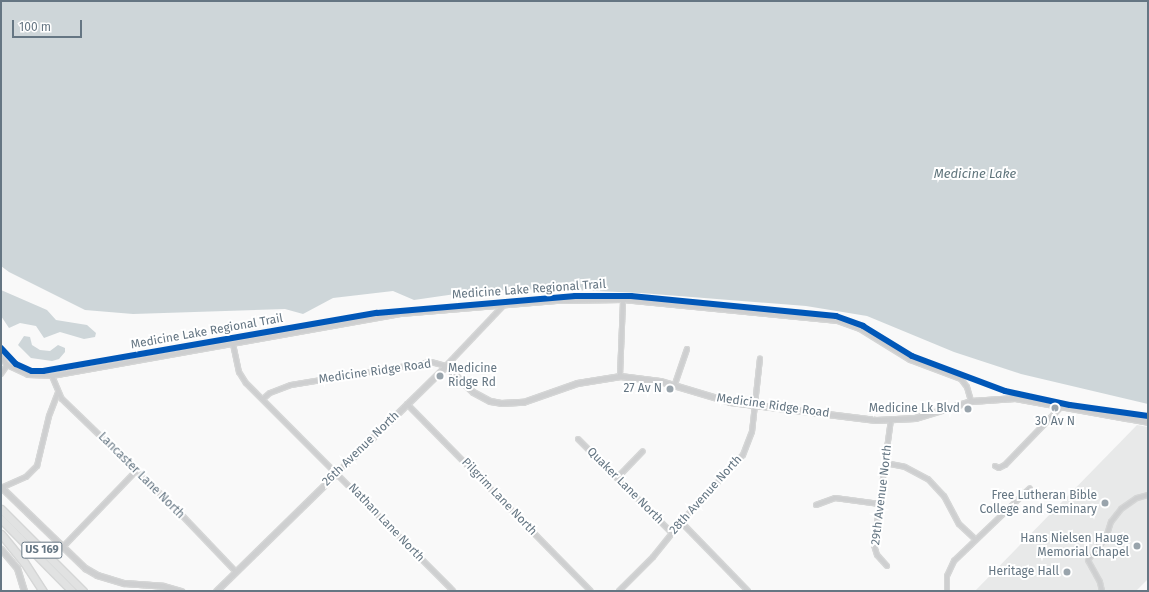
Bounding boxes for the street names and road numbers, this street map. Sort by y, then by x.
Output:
street label: Medicine Lake Regional Trail [452,277,606,303]
street label: Medicine Lake Regional Trail [130,312,284,352]
street label: Medicine Ridge Road [318,357,432,387]
street label: Medicine Ridge Road [716,391,830,421]
street label: 26th Avenue North [320,409,402,489]
street label: Lancaster Lane North [95,430,187,522]
street label: 29th Avenue North [869,444,895,546]
street label: Quaker Lane North [584,445,666,527]
street label: 28th Avenue North [667,453,745,537]
street label: Pilgrim Lane North [458,455,540,539]
street label: Nathan Lane North [345,481,427,565]
road number: US 169 [21,541,63,559]

